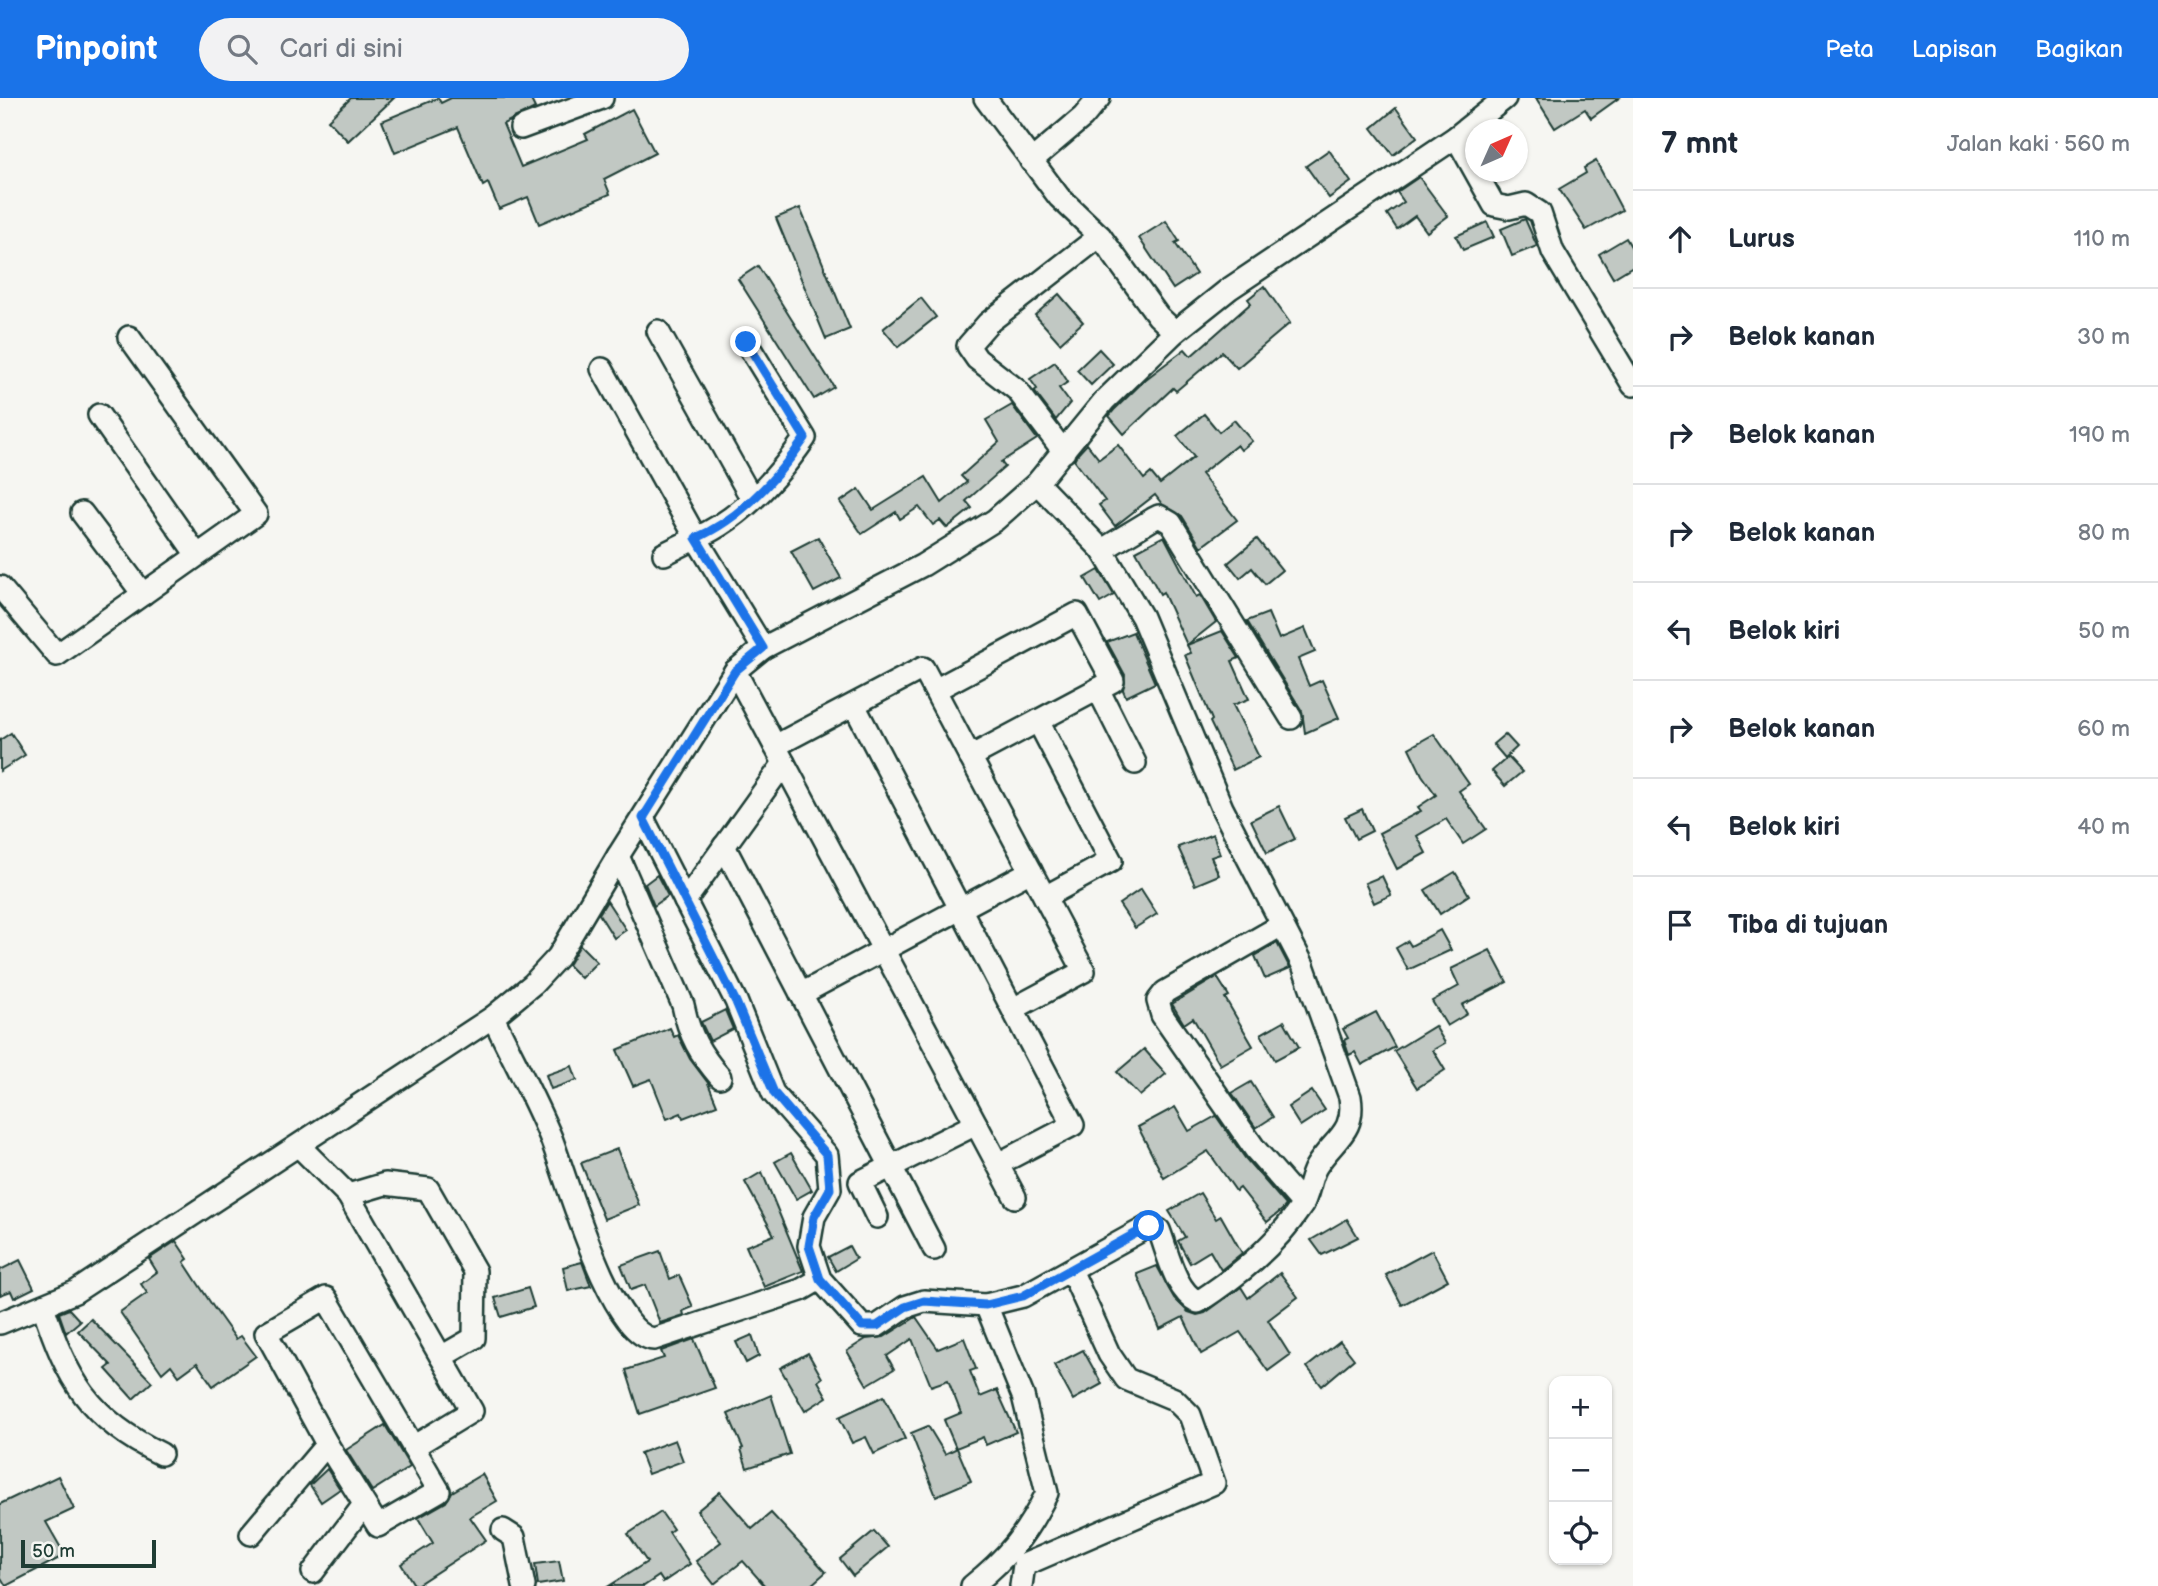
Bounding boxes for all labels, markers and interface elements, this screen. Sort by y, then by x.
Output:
search box [199,18,689,81]
text: Pinpoint [35,29,157,69]
icon: search [223,30,261,68]
text: Cari di sini [279,34,403,65]
text: Peta [1825,35,1874,64]
text: Lapisan [1912,35,1997,64]
text: Bagikan [2035,35,2123,64]
north arrow [1465,119,1528,182]
text: 7 mnt [1661,126,1738,162]
text: Jalan kaki · 560 m [1947,130,2130,158]
icon: ahead [1661,220,1699,258]
text: Lurus [1728,224,1795,255]
text: 110 m [2073,225,2130,253]
icon: right [1661,318,1699,356]
text: Belok kanan [1728,322,1875,353]
text: 30 m [2077,323,2130,351]
route end [730,326,761,357]
icon: right [1661,416,1699,454]
text: Belok kanan [1728,420,1875,451]
text: 190 m [2069,421,2130,449]
icon: right [1661,514,1699,552]
text: Belok kanan [1728,518,1875,549]
text: 80 m [2078,519,2130,547]
icon: left [1661,612,1699,650]
text: Belok kiri [1728,616,1840,647]
text: 50 m [2078,617,2130,645]
icon: right [1661,710,1699,748]
text: Belok kanan [1728,714,1875,745]
text: 60 m [2077,715,2130,743]
icon: left [1661,808,1699,846]
text: Belok kiri [1728,812,1840,843]
text: 40 m [2077,813,2130,841]
icon: arrive [1661,906,1699,944]
text: Tiba di tujuan [1728,910,1888,941]
route start [1133,1210,1164,1241]
map controls [1549,1376,1612,1565]
button: + [1549,1376,1612,1439]
button: − [1549,1439,1612,1502]
button: locate [1549,1502,1612,1565]
scale bar [21,1537,156,1569]
text: 50 m [32,1540,75,1563]

